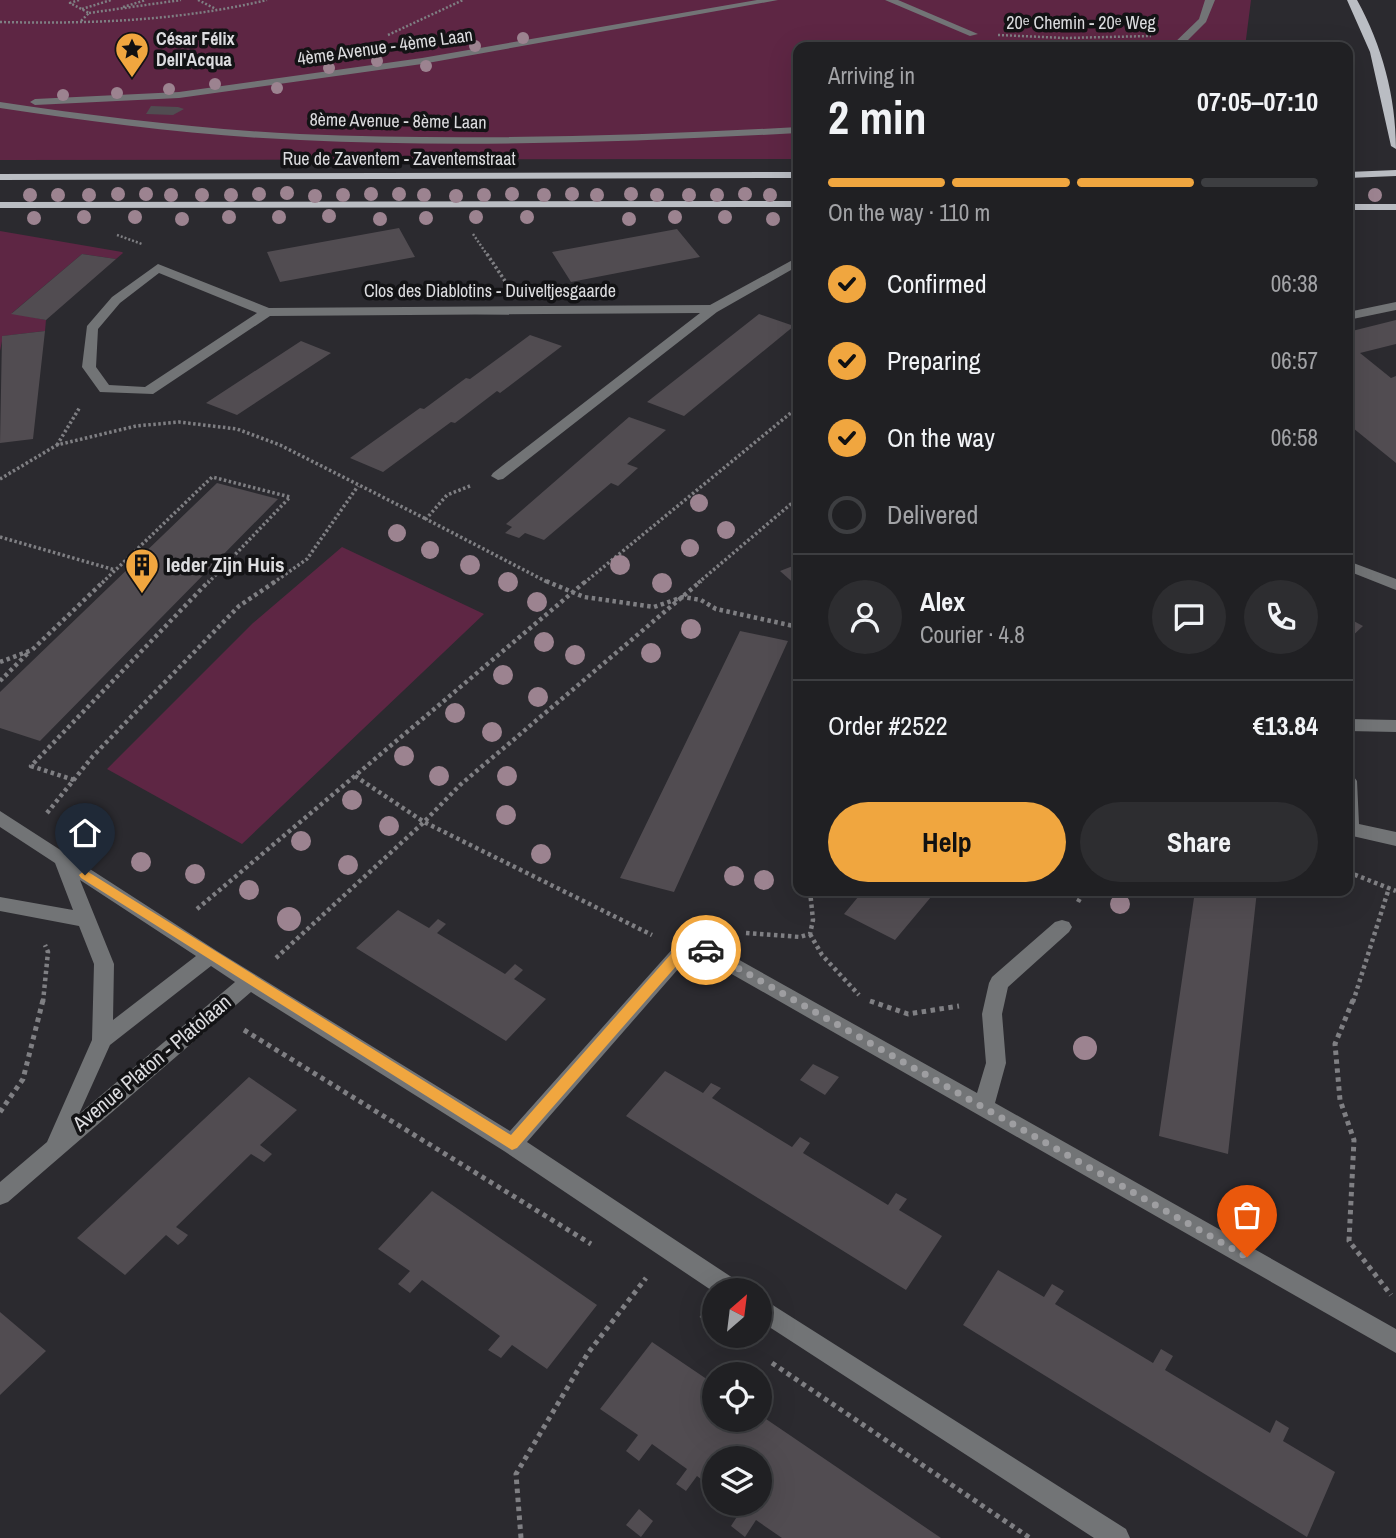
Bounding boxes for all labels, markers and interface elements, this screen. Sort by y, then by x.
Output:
street label: 20ᵉ Chemin - 20ᵉ Weg [1006,10,1156,35]
street label: 4ème Avenue - 4ème Laan [296,22,474,71]
place label: César Félix Dell'Acqua [156,26,236,72]
place icon: César Félix Dell'Acqua [113,30,151,79]
text: Arriving in [828,60,915,91]
text: 07:05–07:10 [1197,84,1318,119]
text: 2 min [828,86,927,148]
street label: 8ème Avenue - 8ème Laan [309,106,487,135]
street label: Rue de Zaventem - Zaventemstraat [283,146,516,171]
text: On the way · 110 m [828,197,990,228]
icon: check [828,265,866,303]
text: Confirmed [887,266,987,301]
text: 06:38 [1271,268,1318,299]
street label: Clos des Diablotins - Duiveltjesgaarde [364,278,616,303]
icon: check [828,342,866,380]
text: Preparing [887,343,981,378]
text: 06:57 [1271,345,1318,376]
icon: check [828,419,866,457]
text: On the way [887,420,995,455]
text: 06:58 [1271,422,1318,453]
text: Delivered [887,497,978,532]
building icon: Ieder Zijn Huis [123,546,161,595]
place label: Ieder Zijn Huis [166,550,285,579]
button: person [828,580,902,654]
button: chat [1152,580,1226,654]
button: phone [1244,580,1318,654]
text: Alex [920,584,965,619]
text: Courier · 4.8 [920,619,1025,650]
text: Order #2522 [828,708,948,743]
text: €13.84 [1253,708,1318,743]
button: Help [828,802,1066,882]
button: Share [1080,802,1318,882]
pin [55,803,115,875]
icon: home [66,814,104,852]
courier [671,915,741,985]
icon: car [687,931,725,969]
street label: Avenue Platon - Platolaan [65,988,237,1138]
pin [1217,1185,1277,1257]
icon: bag [1228,1196,1266,1234]
north arrow [702,1278,772,1348]
map controls [702,1278,772,1516]
button: locate [702,1362,772,1432]
button: layers [702,1446,772,1516]

